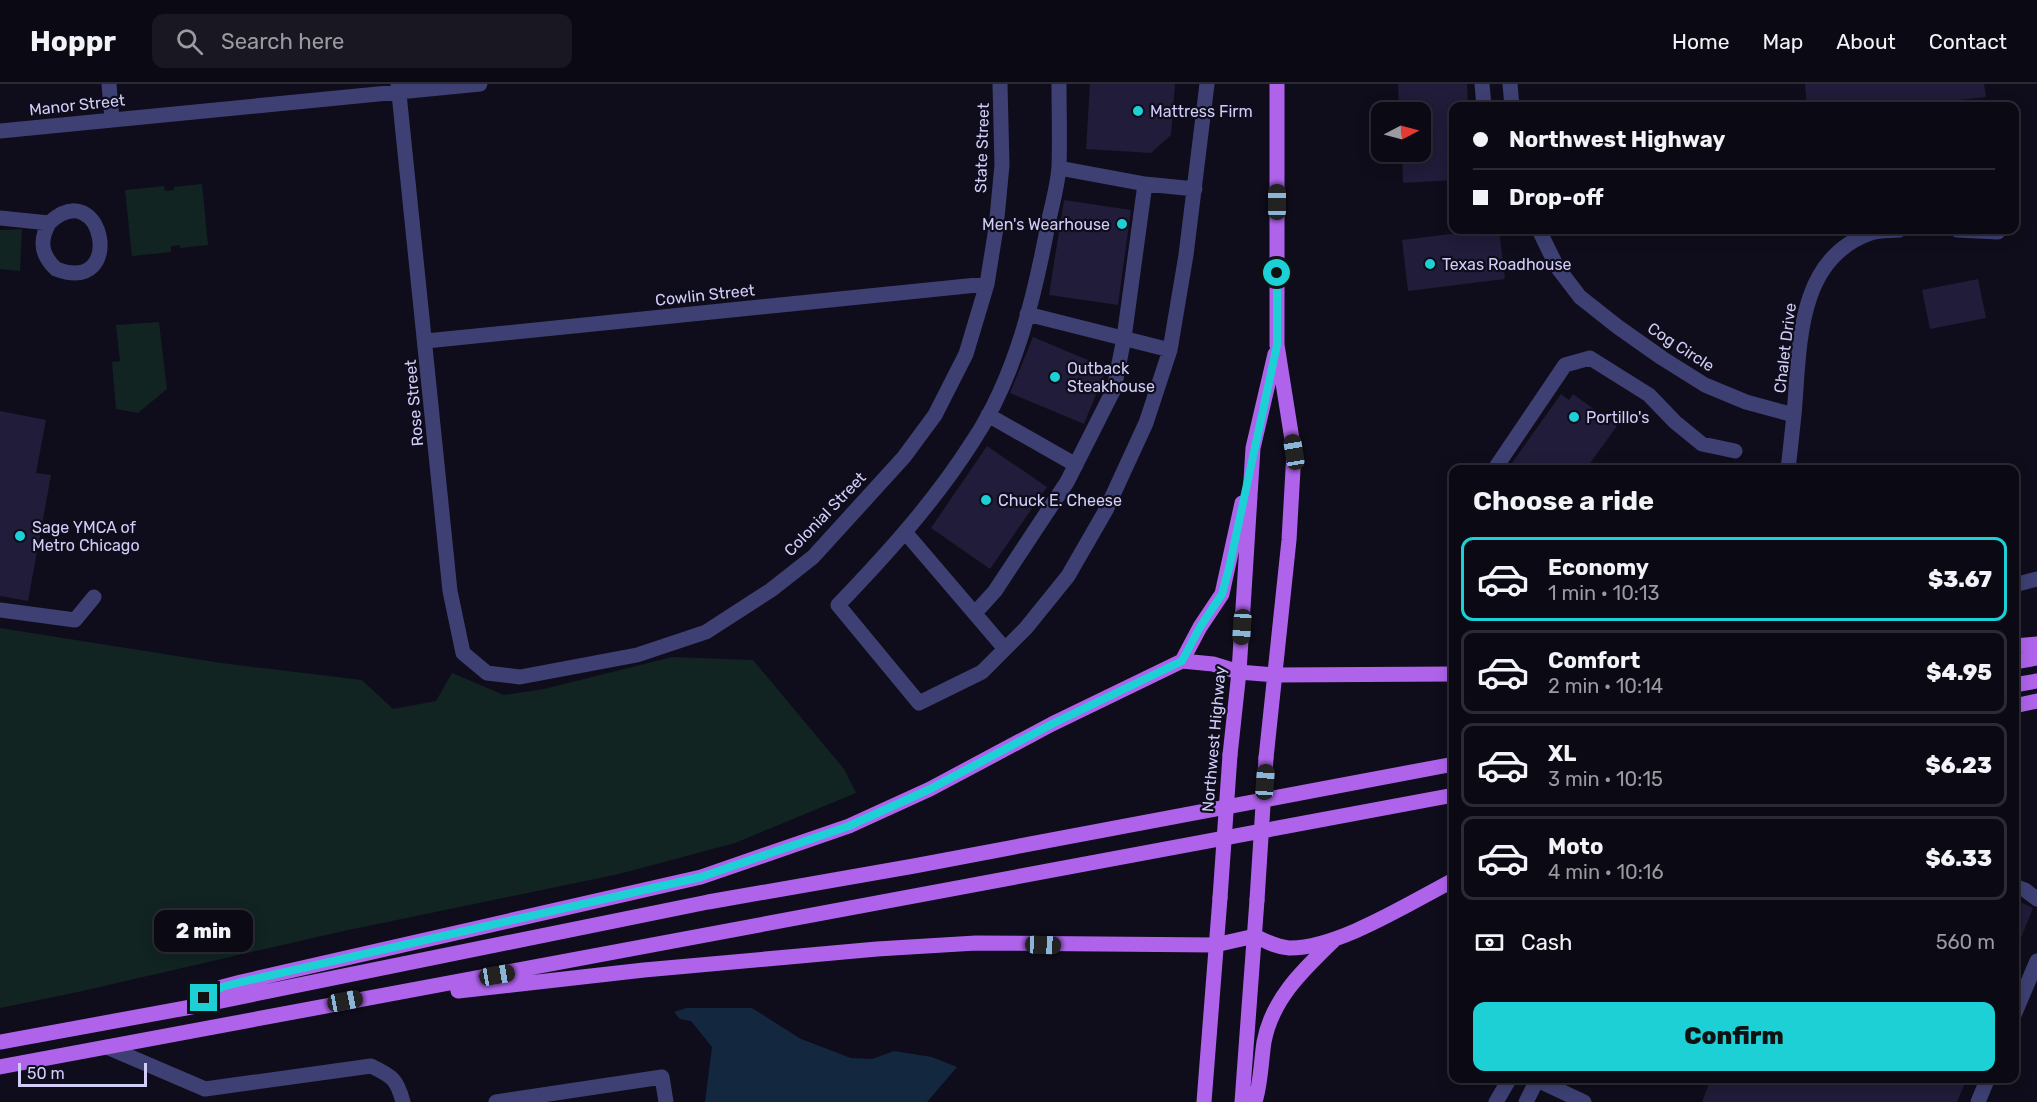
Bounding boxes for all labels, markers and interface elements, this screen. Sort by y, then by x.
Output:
search box [152,14,572,68]
text: Hoppr [30,25,116,58]
icon: search [173,25,206,58]
text: Search here [221,28,344,55]
text: Home [1672,29,1729,54]
text: Map [1762,29,1803,54]
text: About [1836,29,1896,54]
text: Contact [1929,29,2007,54]
street label: Manor Street [28,91,126,119]
place label: Mattress Firm [1150,102,1253,121]
north arrow [1371,102,1431,162]
map controls [1371,102,1431,162]
street label: State Street [971,103,993,193]
marker: Mattress Firm [1131,104,1145,118]
text: Northwest Highway [1509,126,1725,153]
car [1268,184,1286,220]
text: Drop-off [1509,184,1604,211]
place label: Men's Wearhouse [982,215,1110,234]
marker: Men's Wearhouse [1115,217,1129,231]
place label: Texas Roadhouse [1442,255,1572,274]
marker: Texas Roadhouse [1423,257,1437,271]
route start [1263,259,1290,286]
street label: Cowlin Street [654,280,756,310]
street label: Chalet Drive [1770,302,1800,394]
street label: Cog Circle [1644,318,1718,376]
street label: Rose Street [401,359,427,447]
place label: Outback Steakhouse [1067,359,1155,396]
marker: Outback Steakhouse [1048,370,1062,384]
place label: Portillo's [1586,408,1649,427]
marker: Portillo's [1567,410,1581,424]
car [1282,433,1306,471]
street label: Colonial Street [780,468,870,560]
text: Choose a ride [1473,485,1654,517]
place label: Chuck E. Cheese [998,491,1122,510]
marker: Chuck E. Cheese [979,493,993,507]
place label: Sage YMCA of Metro Chicago [32,518,140,555]
marker: Sage YMCA of Metro Chicago [13,529,27,543]
icon: car [1476,552,1530,606]
text: Economy [1548,554,1649,581]
text: $3.67 [1928,566,1992,593]
text: 1 min · 10:13 [1548,581,1660,605]
car [1232,608,1252,646]
icon: car [1476,645,1530,699]
text: Comfort [1548,647,1640,674]
text: $4.95 [1926,659,1992,686]
street label: Northwest Highway [1198,665,1230,813]
text: 2 min · 10:14 [1548,674,1663,698]
icon: car [1476,738,1530,792]
text: XL [1548,740,1576,767]
text: $6.23 [1926,752,1992,779]
car [1255,763,1275,801]
text: 3 min · 10:15 [1548,767,1663,791]
icon: car [1476,831,1530,885]
text: Moto [1548,833,1603,860]
text: $6.33 [1925,845,1992,872]
text: 4 min · 10:16 [1548,860,1663,884]
callout: 2 min [154,911,254,953]
text: 2 min [176,919,231,943]
icon: cash [1473,926,1506,959]
text: Cash [1521,929,1572,956]
text: 560 m [1936,930,1995,954]
car [1025,935,1061,955]
car [478,963,516,987]
route end [190,984,217,1011]
car [326,989,364,1013]
button: Confirm [1473,1002,1995,1071]
scale bar [18,1060,147,1088]
text: 50 m [27,1064,65,1083]

